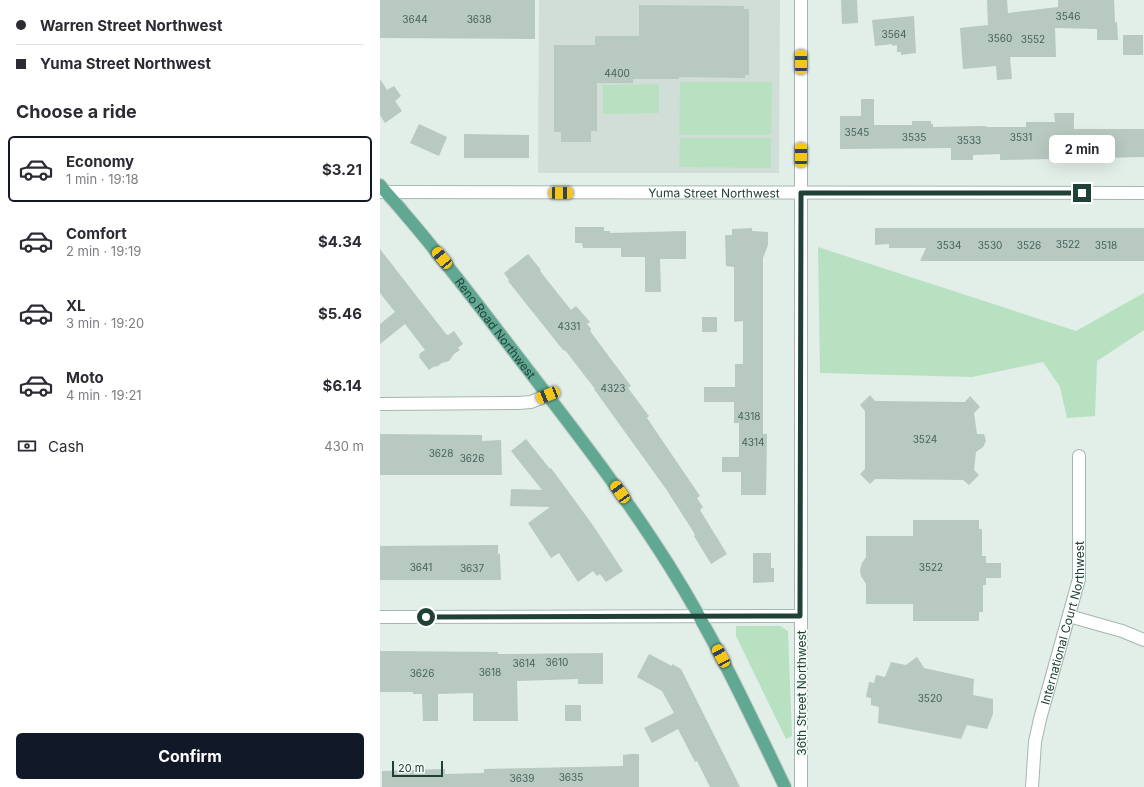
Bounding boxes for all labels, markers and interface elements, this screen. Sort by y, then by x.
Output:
house number: 3546 [1056,10,1080,22]
house number: 3644 [402,13,428,25]
house number: 3638 [467,13,491,25]
text: Warren Street Northwest [40,16,222,35]
house number: 3564 [882,28,906,40]
house number: 3560 [988,32,1012,44]
house number: 3552 [1021,33,1045,45]
car [795,50,807,74]
text: Yuma Street Northwest [40,54,211,73]
house number: 4400 [604,67,630,79]
text: Choose a ride [16,101,137,122]
house number: 3545 [845,126,869,138]
house number: 3535 [902,131,926,143]
house number: 3531 [1010,131,1032,143]
house number: 3533 [957,134,981,146]
callout: 2 min [1049,135,1115,163]
text: 2 min [1065,141,1099,157]
car [795,143,807,167]
icon: car [18,151,54,187]
text: Economy [66,152,134,171]
text: $3.21 [322,160,362,179]
text: 1 min · 19:18 [66,171,139,187]
route end [1073,184,1091,202]
street label: Yuma Street Northwest [648,185,780,200]
car [549,187,573,199]
icon: car [18,223,54,259]
text: Comfort [66,224,127,243]
text: $4.34 [318,232,362,251]
house number: 3522 [1056,238,1080,250]
house number: 3534 [937,239,961,251]
house number: 3530 [978,239,1002,251]
house number: 3526 [1017,239,1041,251]
house number: 3518 [1095,239,1117,251]
text: 2 min · 19:19 [66,243,141,259]
car [430,245,454,271]
street label: Reno Road Northwest [452,274,539,382]
icon: car [18,295,54,331]
text: XL [66,296,86,315]
text: $5.46 [318,304,362,323]
text: 3 min · 19:20 [66,315,144,331]
house number: 4331 [558,320,580,332]
icon: car [18,367,54,403]
text: Moto [66,368,104,387]
text: $6.14 [323,376,362,395]
house number: 4323 [601,382,625,394]
car [535,385,561,405]
text: 4 min · 19:21 [66,387,142,403]
house number: 4318 [738,410,760,422]
house number: 3524 [913,433,937,445]
icon: cash [16,435,38,457]
house number: 4314 [741,436,765,448]
text: Cash [48,437,84,456]
text: 430 m [324,438,364,454]
house number: 3628 [429,447,453,459]
house number: 3626 [460,452,484,464]
car [608,479,632,505]
street label: International Court Northwest [1037,541,1087,706]
house number: 3641 [410,561,432,573]
house number: 3522 [919,561,943,573]
house number: 3637 [460,562,484,574]
route start [417,608,435,626]
street label: 36th Street Northwest [794,630,809,756]
car [710,643,732,669]
house number: 3610 [546,656,568,668]
house number: 3614 [513,657,535,669]
house number: 3618 [479,666,501,678]
house number: 3626 [410,667,434,679]
house number: 3520 [918,692,942,704]
button: Confirm [16,733,364,779]
scale bar [392,759,443,778]
text: 20 m [398,761,424,775]
house number: 3635 [559,771,583,783]
house number: 3639 [510,772,534,784]

